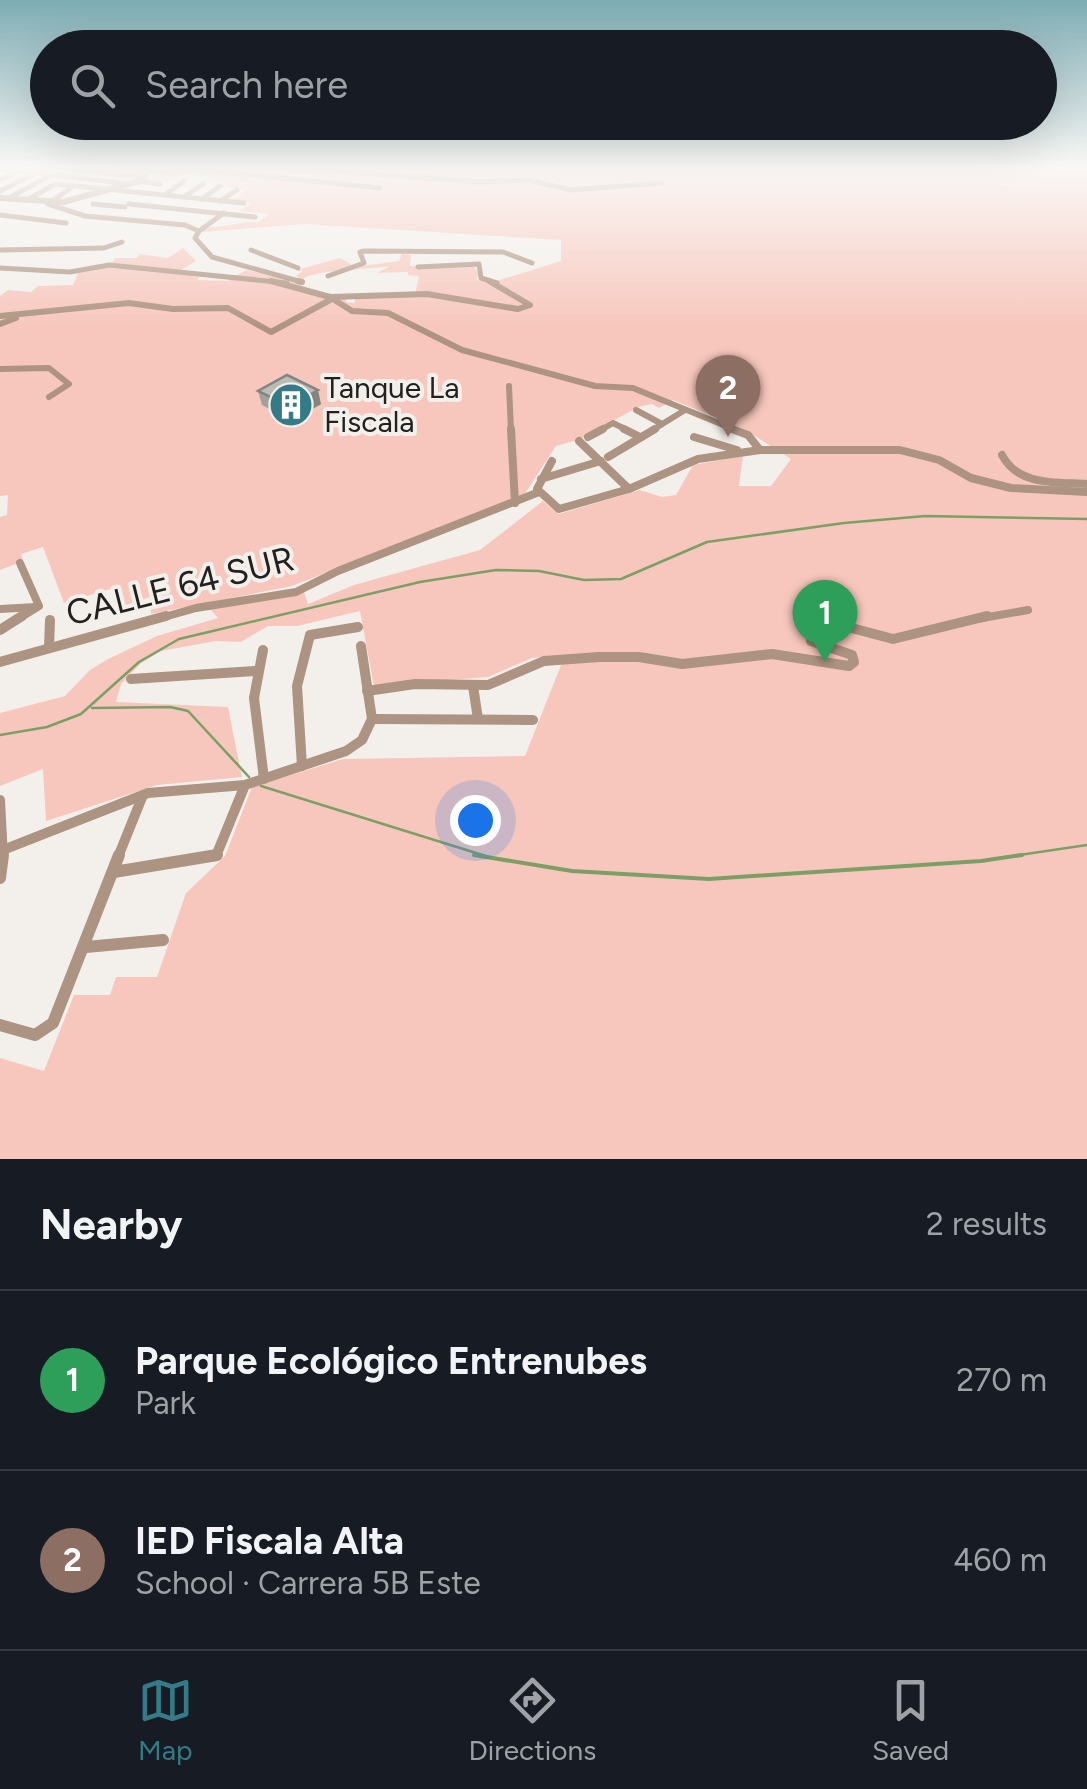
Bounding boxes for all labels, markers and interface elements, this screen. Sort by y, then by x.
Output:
search box [30,30,1057,140]
icon: search [65,58,120,113]
text: Search here [145,62,348,108]
pin: 2 [696,354,760,437]
place label: Tanque La Fiscala [324,369,460,440]
building icon: Tanque La Fiscala [268,382,314,428]
street label: CALLE 64 SUR [62,537,298,635]
pin: 1 [792,580,858,662]
your location [450,795,501,846]
text: Nearby [40,1199,182,1250]
text: 2 results [926,1205,1047,1243]
text: Parque Ecológico Entrenubes [135,1338,647,1384]
text: 1 [66,1361,79,1399]
text: 270 m [956,1361,1047,1399]
text: Park [135,1384,196,1422]
text: IED Fiscala Alta [135,1518,404,1564]
text: 2 [63,1541,82,1579]
text: 460 m [953,1541,1047,1579]
text: School · Carrera 5B Este [135,1564,481,1602]
tab: Map [138,1673,193,1767]
tab: Directions [469,1673,596,1767]
tab: Saved [872,1673,949,1767]

